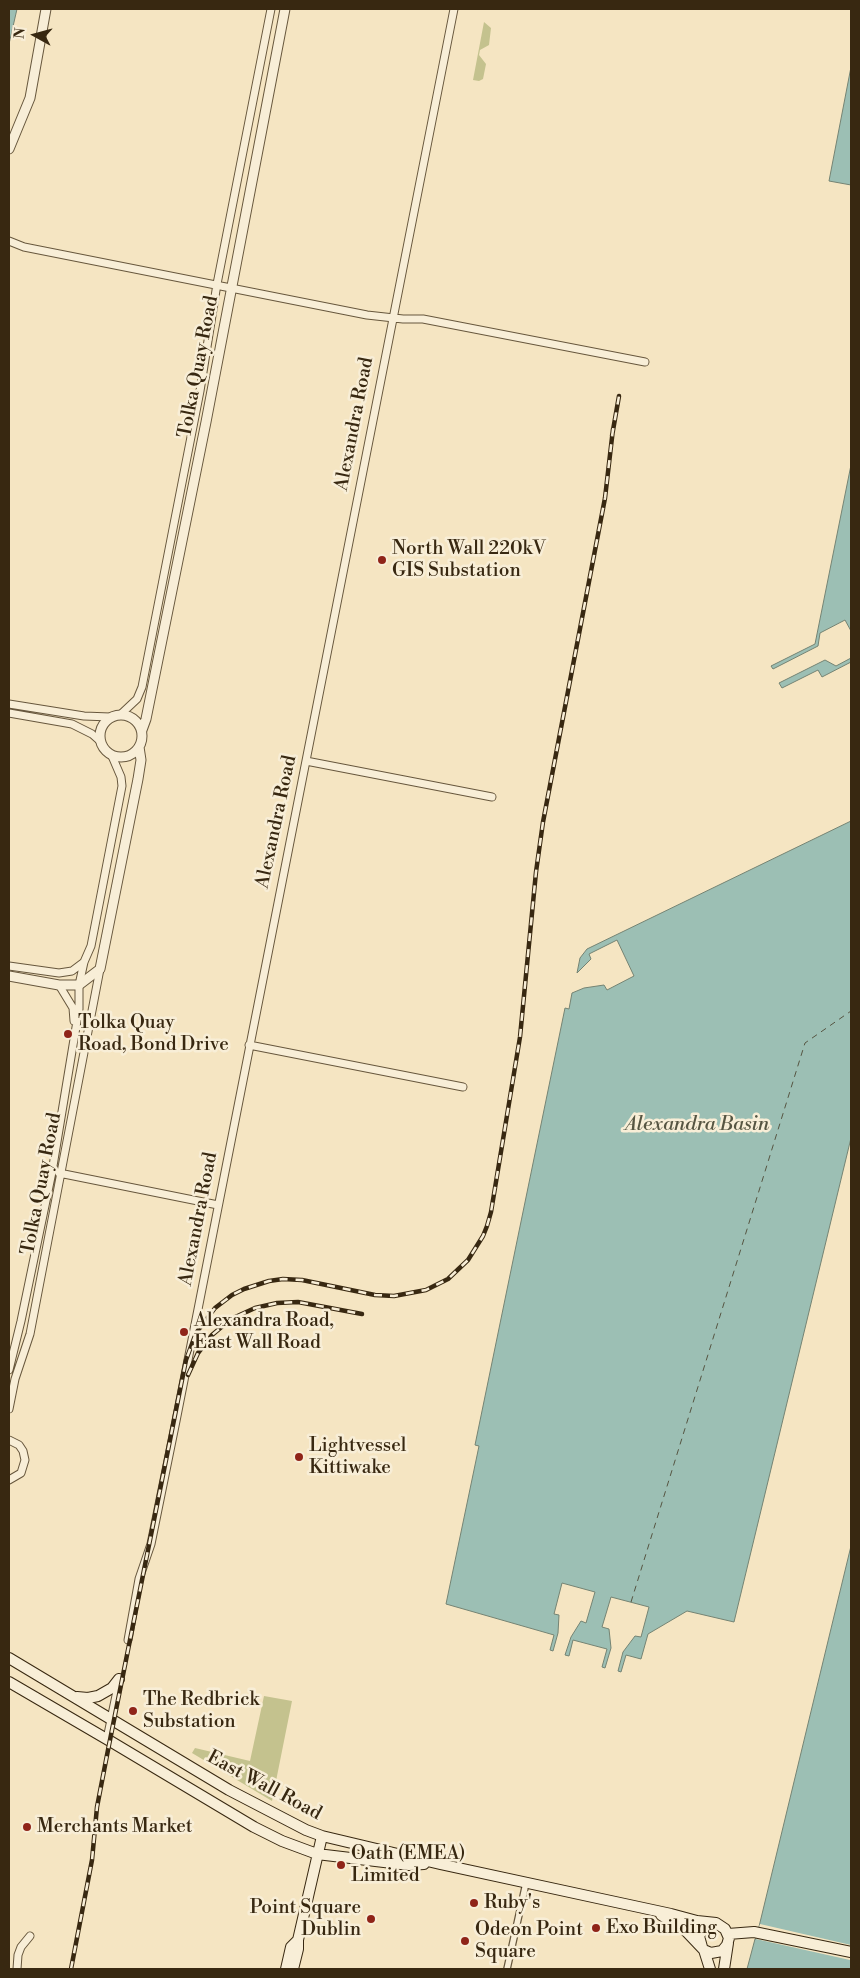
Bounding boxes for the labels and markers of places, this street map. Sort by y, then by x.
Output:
place label: North Wall 220kV GIS Substation [392,538,546,582]
marker: North Wall 220kV GIS Substation [376,554,388,566]
place label: Tolka Quay Road, Bond Drive [78,1012,229,1056]
marker: Tolka Quay Road, Bond Drive [62,1028,74,1040]
place label: Alexandra Road, East Wall Road [194,1310,334,1354]
marker: Alexandra Road, East Wall Road [178,1326,190,1338]
place label: Lightvessel Kittiwake [309,1435,406,1479]
marker: Lightvessel Kittiwake [293,1451,305,1463]
place label: The Redbrick Substation [143,1689,259,1733]
marker: The Redbrick Substation [127,1705,139,1717]
place label: Merchants Market [37,1816,193,1838]
marker: Merchants Market [21,1821,33,1833]
place label: Oath (EMEA) Limited [351,1843,465,1887]
marker: Oath (EMEA) Limited [335,1859,347,1871]
place label: Ruby's [484,1892,540,1914]
place label: Point Square Dublin [250,1897,361,1941]
marker: Ruby's [468,1897,480,1909]
marker: Point Square Dublin [365,1913,377,1925]
place label: Exo Building [606,1917,717,1939]
place label: Odeon Point Square [475,1919,583,1963]
marker: Exo Building [590,1922,602,1934]
marker: Odeon Point Square [459,1935,471,1947]

